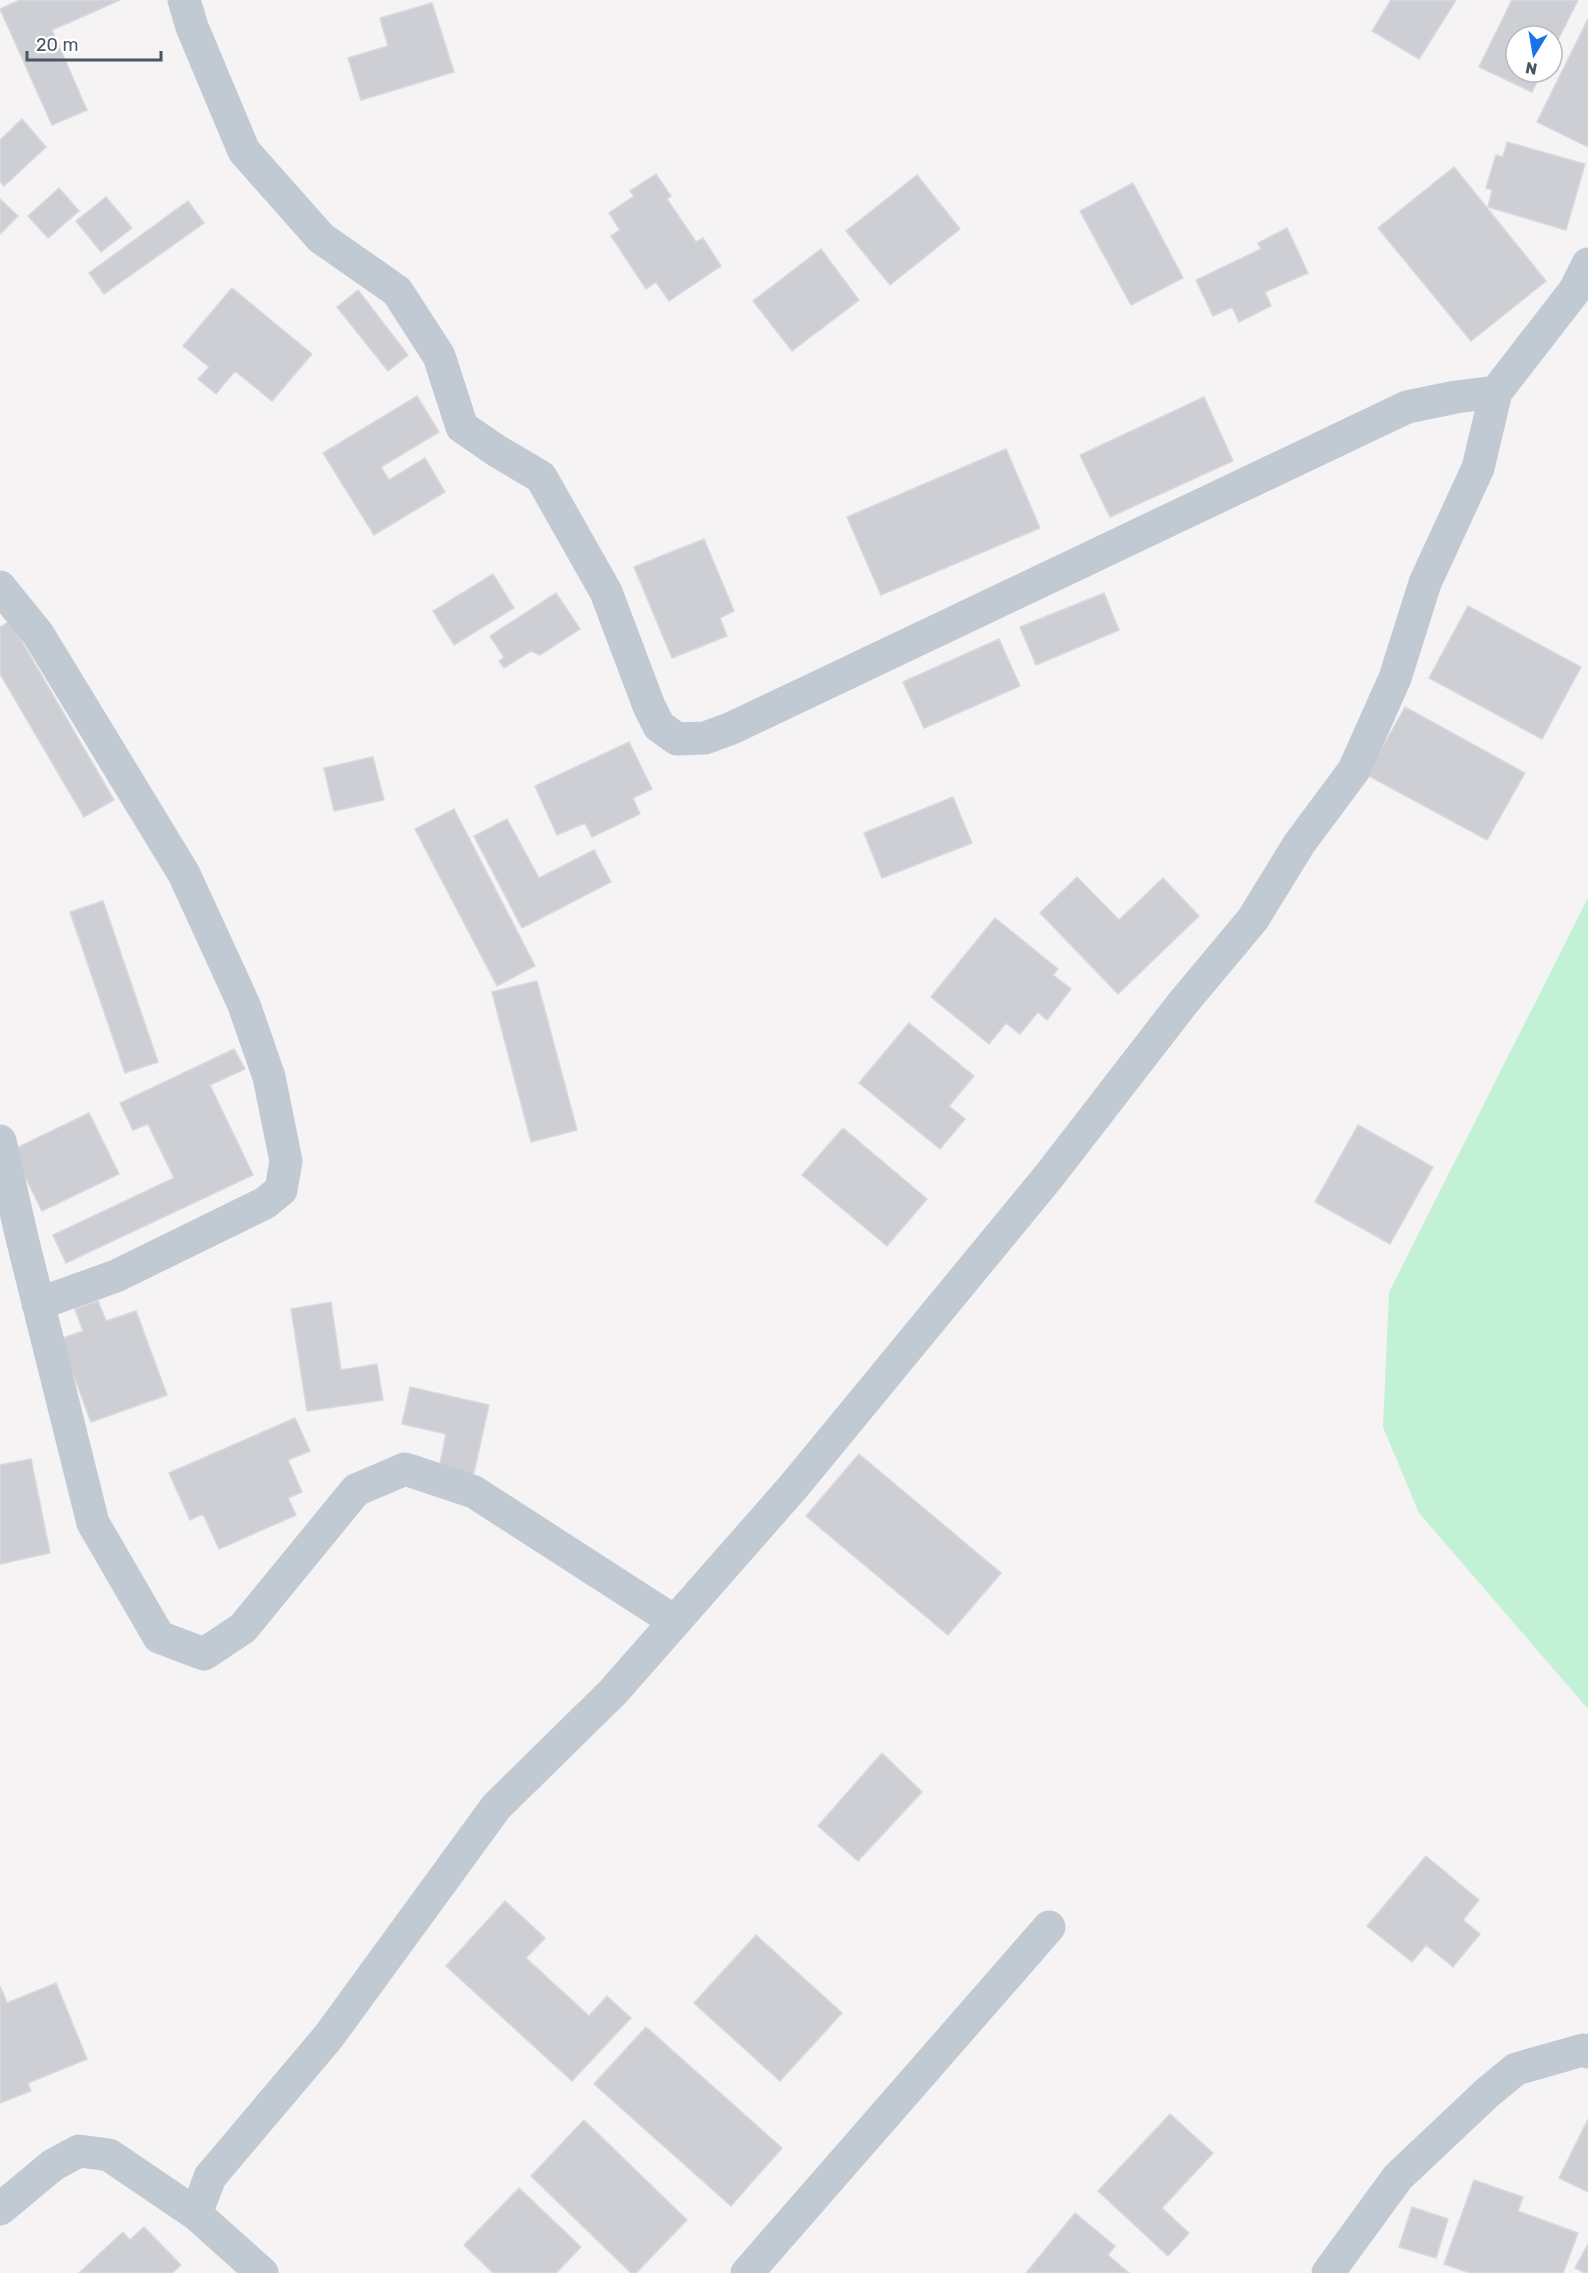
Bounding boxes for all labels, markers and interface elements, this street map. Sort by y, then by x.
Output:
scale bar [27,24,160,62]
north arrow [1504,24,1564,84]
text: 20 m [36,34,78,56]
text: N [1524,58,1539,79]

